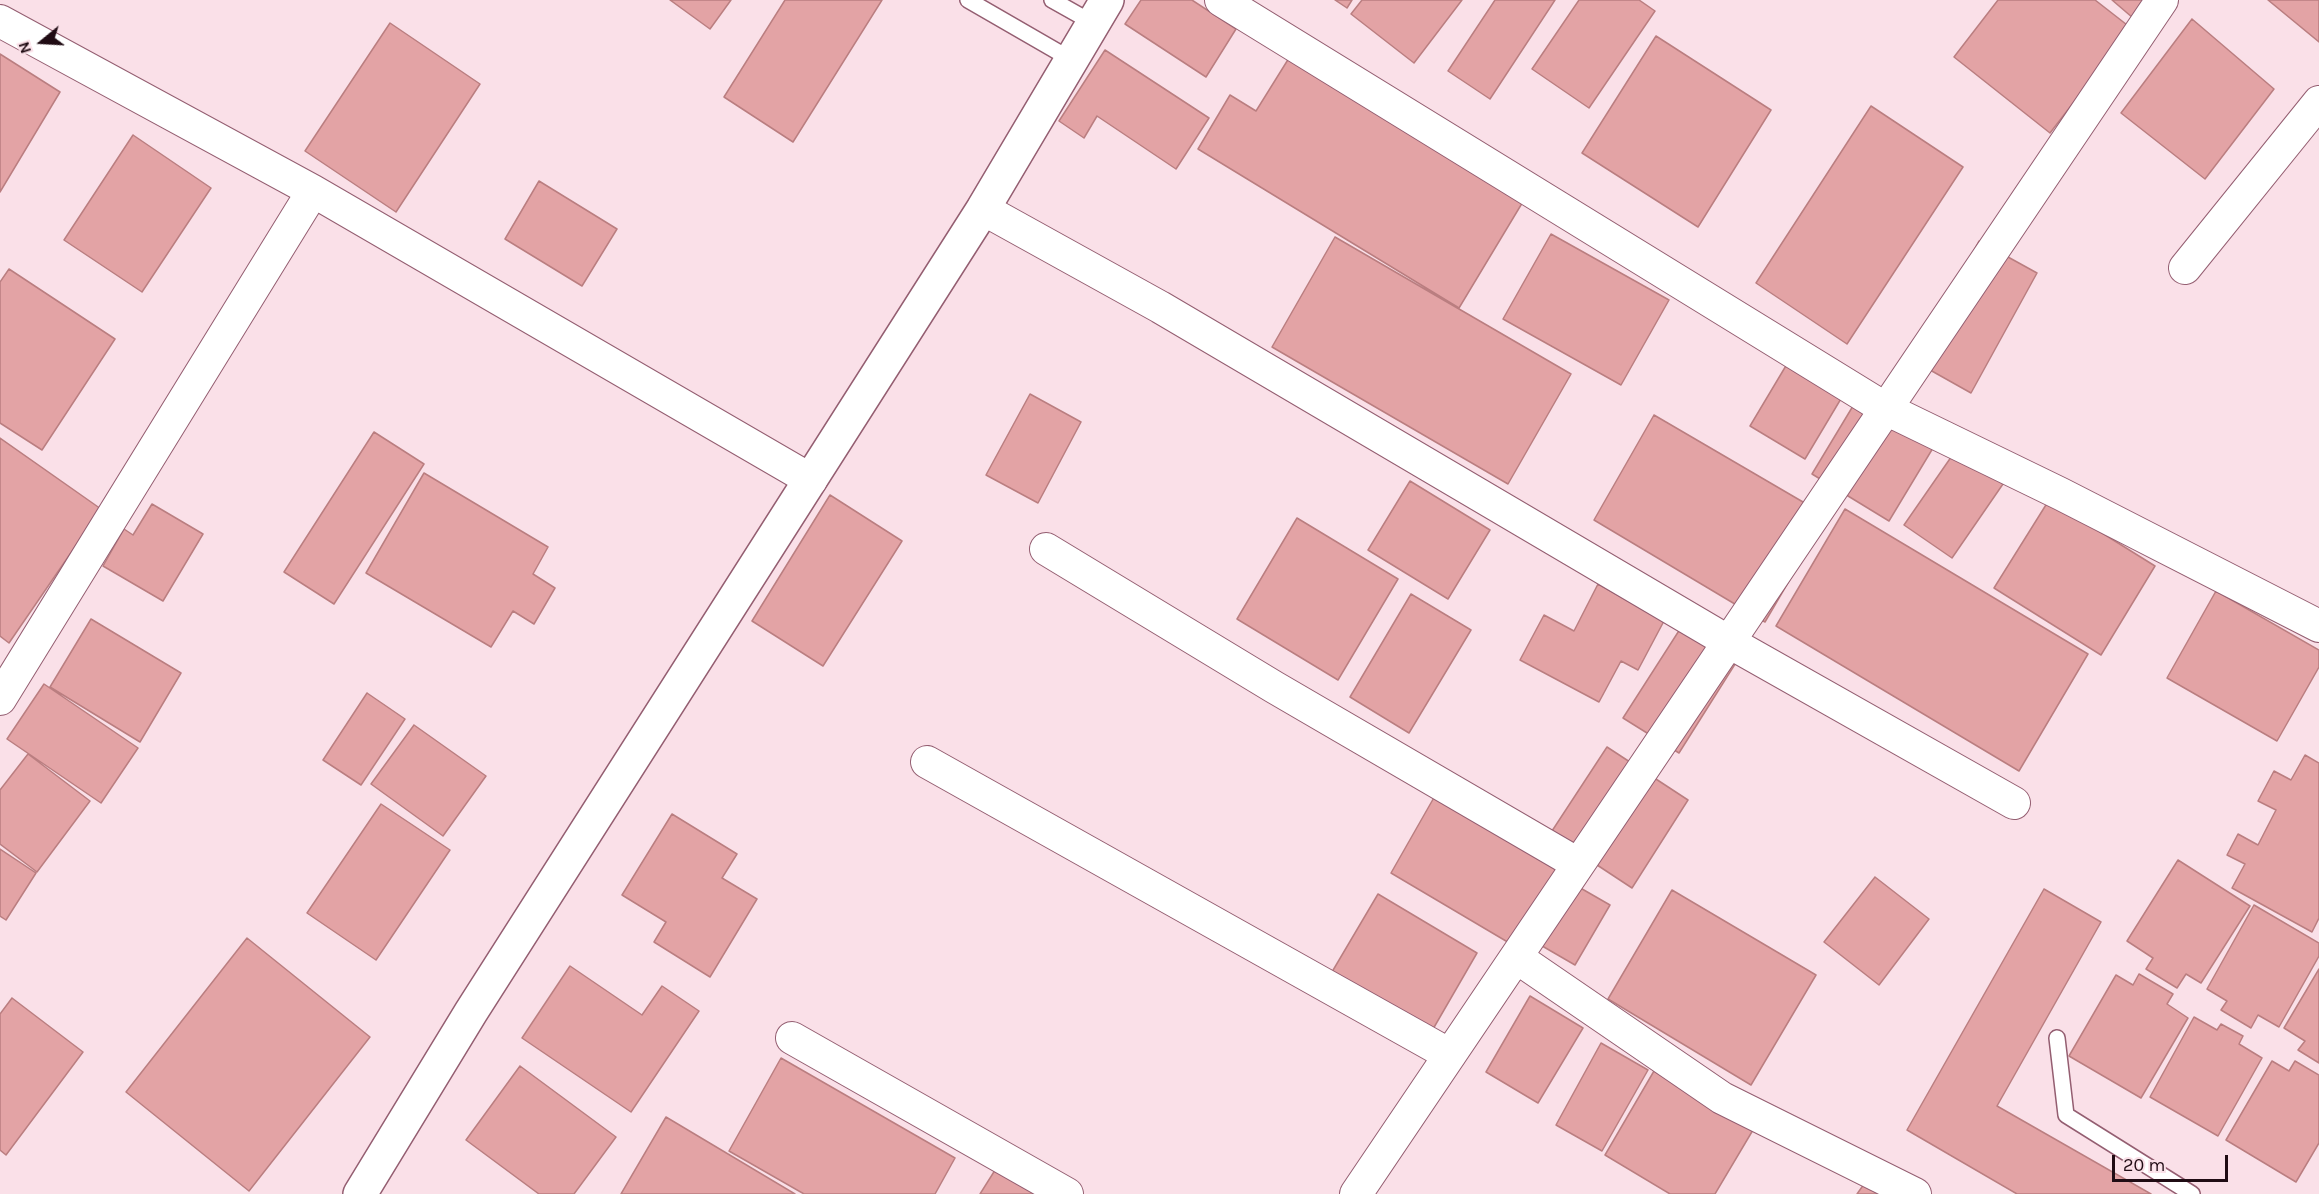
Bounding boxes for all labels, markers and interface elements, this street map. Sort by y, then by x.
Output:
north arrow [12,12,72,72]
text: N [14,39,35,56]
scale bar [2115,1143,2230,1181]
text: 20 m [2123,1154,2165,1176]

